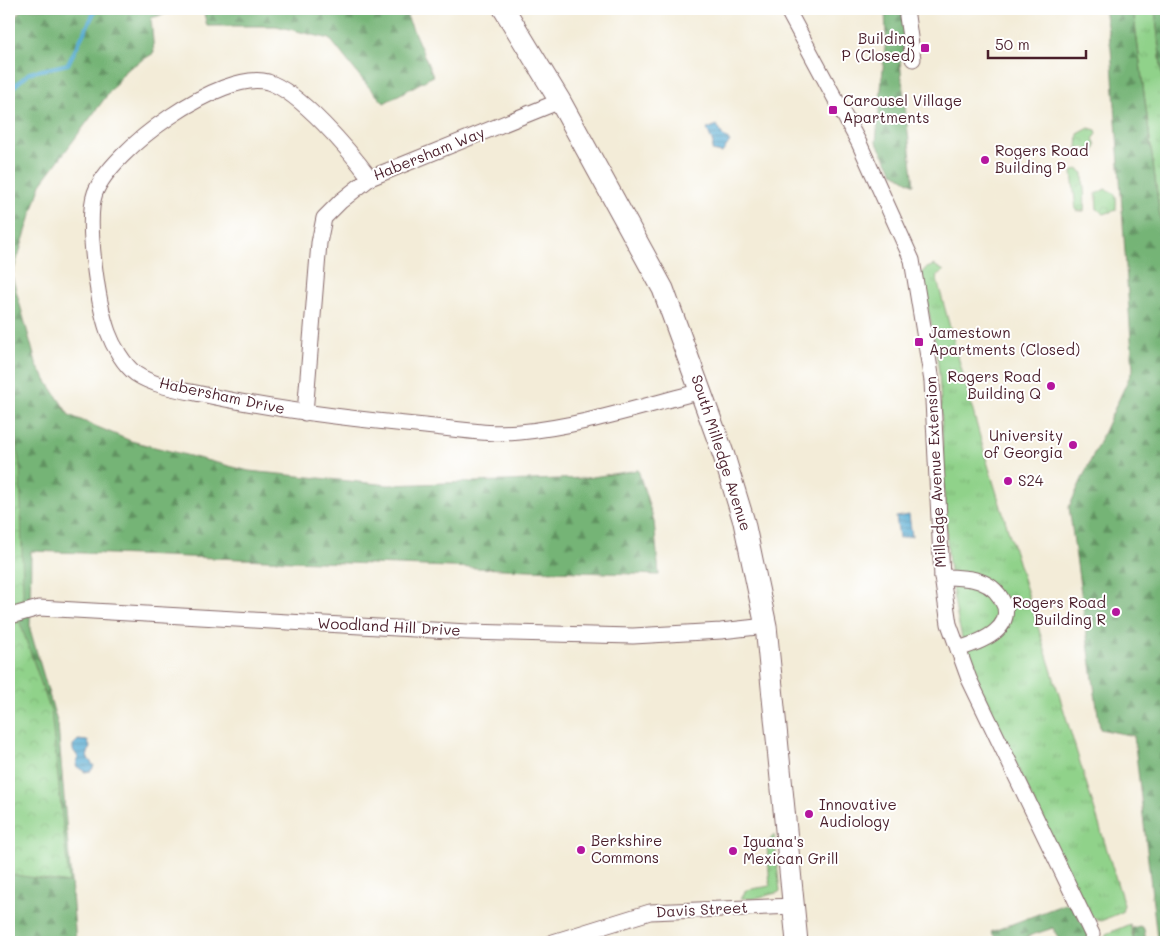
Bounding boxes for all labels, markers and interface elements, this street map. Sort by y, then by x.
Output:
place label: Building P (Closed) [841,28,915,65]
scale bar [988,28,1085,60]
text: 50 m [995,34,1030,54]
marker: Building P (Closed) [919,42,931,54]
place label: Carousel Village Apartments [843,90,962,127]
marker: Carousel Village Apartments [827,104,839,116]
street label: Habersham Way [370,122,488,185]
place label: Rogers Road Building P [995,140,1088,177]
marker: Rogers Road Building P [979,154,991,166]
place label: Jamestown Apartments (Closed) [929,322,1080,359]
marker: Jamestown Apartments (Closed) [913,336,925,348]
place label: Rogers Road Building Q [948,366,1041,403]
street label: Habersham Drive [158,372,287,418]
street label: South Milledge Avenue [687,372,757,533]
street label: Milledge Avenue Extension [920,376,950,568]
marker: Rogers Road Building Q [1045,380,1057,392]
place label: University of Georgia [984,425,1063,462]
marker: University of Georgia [1067,439,1079,451]
place label: S24 [1018,470,1044,490]
marker: S24 [1002,475,1014,487]
place label: Rogers Road Building R [1013,592,1106,629]
marker: Rogers Road Building R [1110,606,1122,618]
street label: Woodland Hill Drive [317,612,461,640]
place label: Innovative Audiology [819,794,897,831]
marker: Innovative Audiology [803,808,815,820]
place label: Berkshire Commons [591,830,662,867]
place label: Iguana's Mexican Grill [743,831,839,868]
marker: Berkshire Commons [575,844,587,856]
marker: Iguana's Mexican Grill [727,845,739,857]
street label: Davis Street [655,897,748,921]

